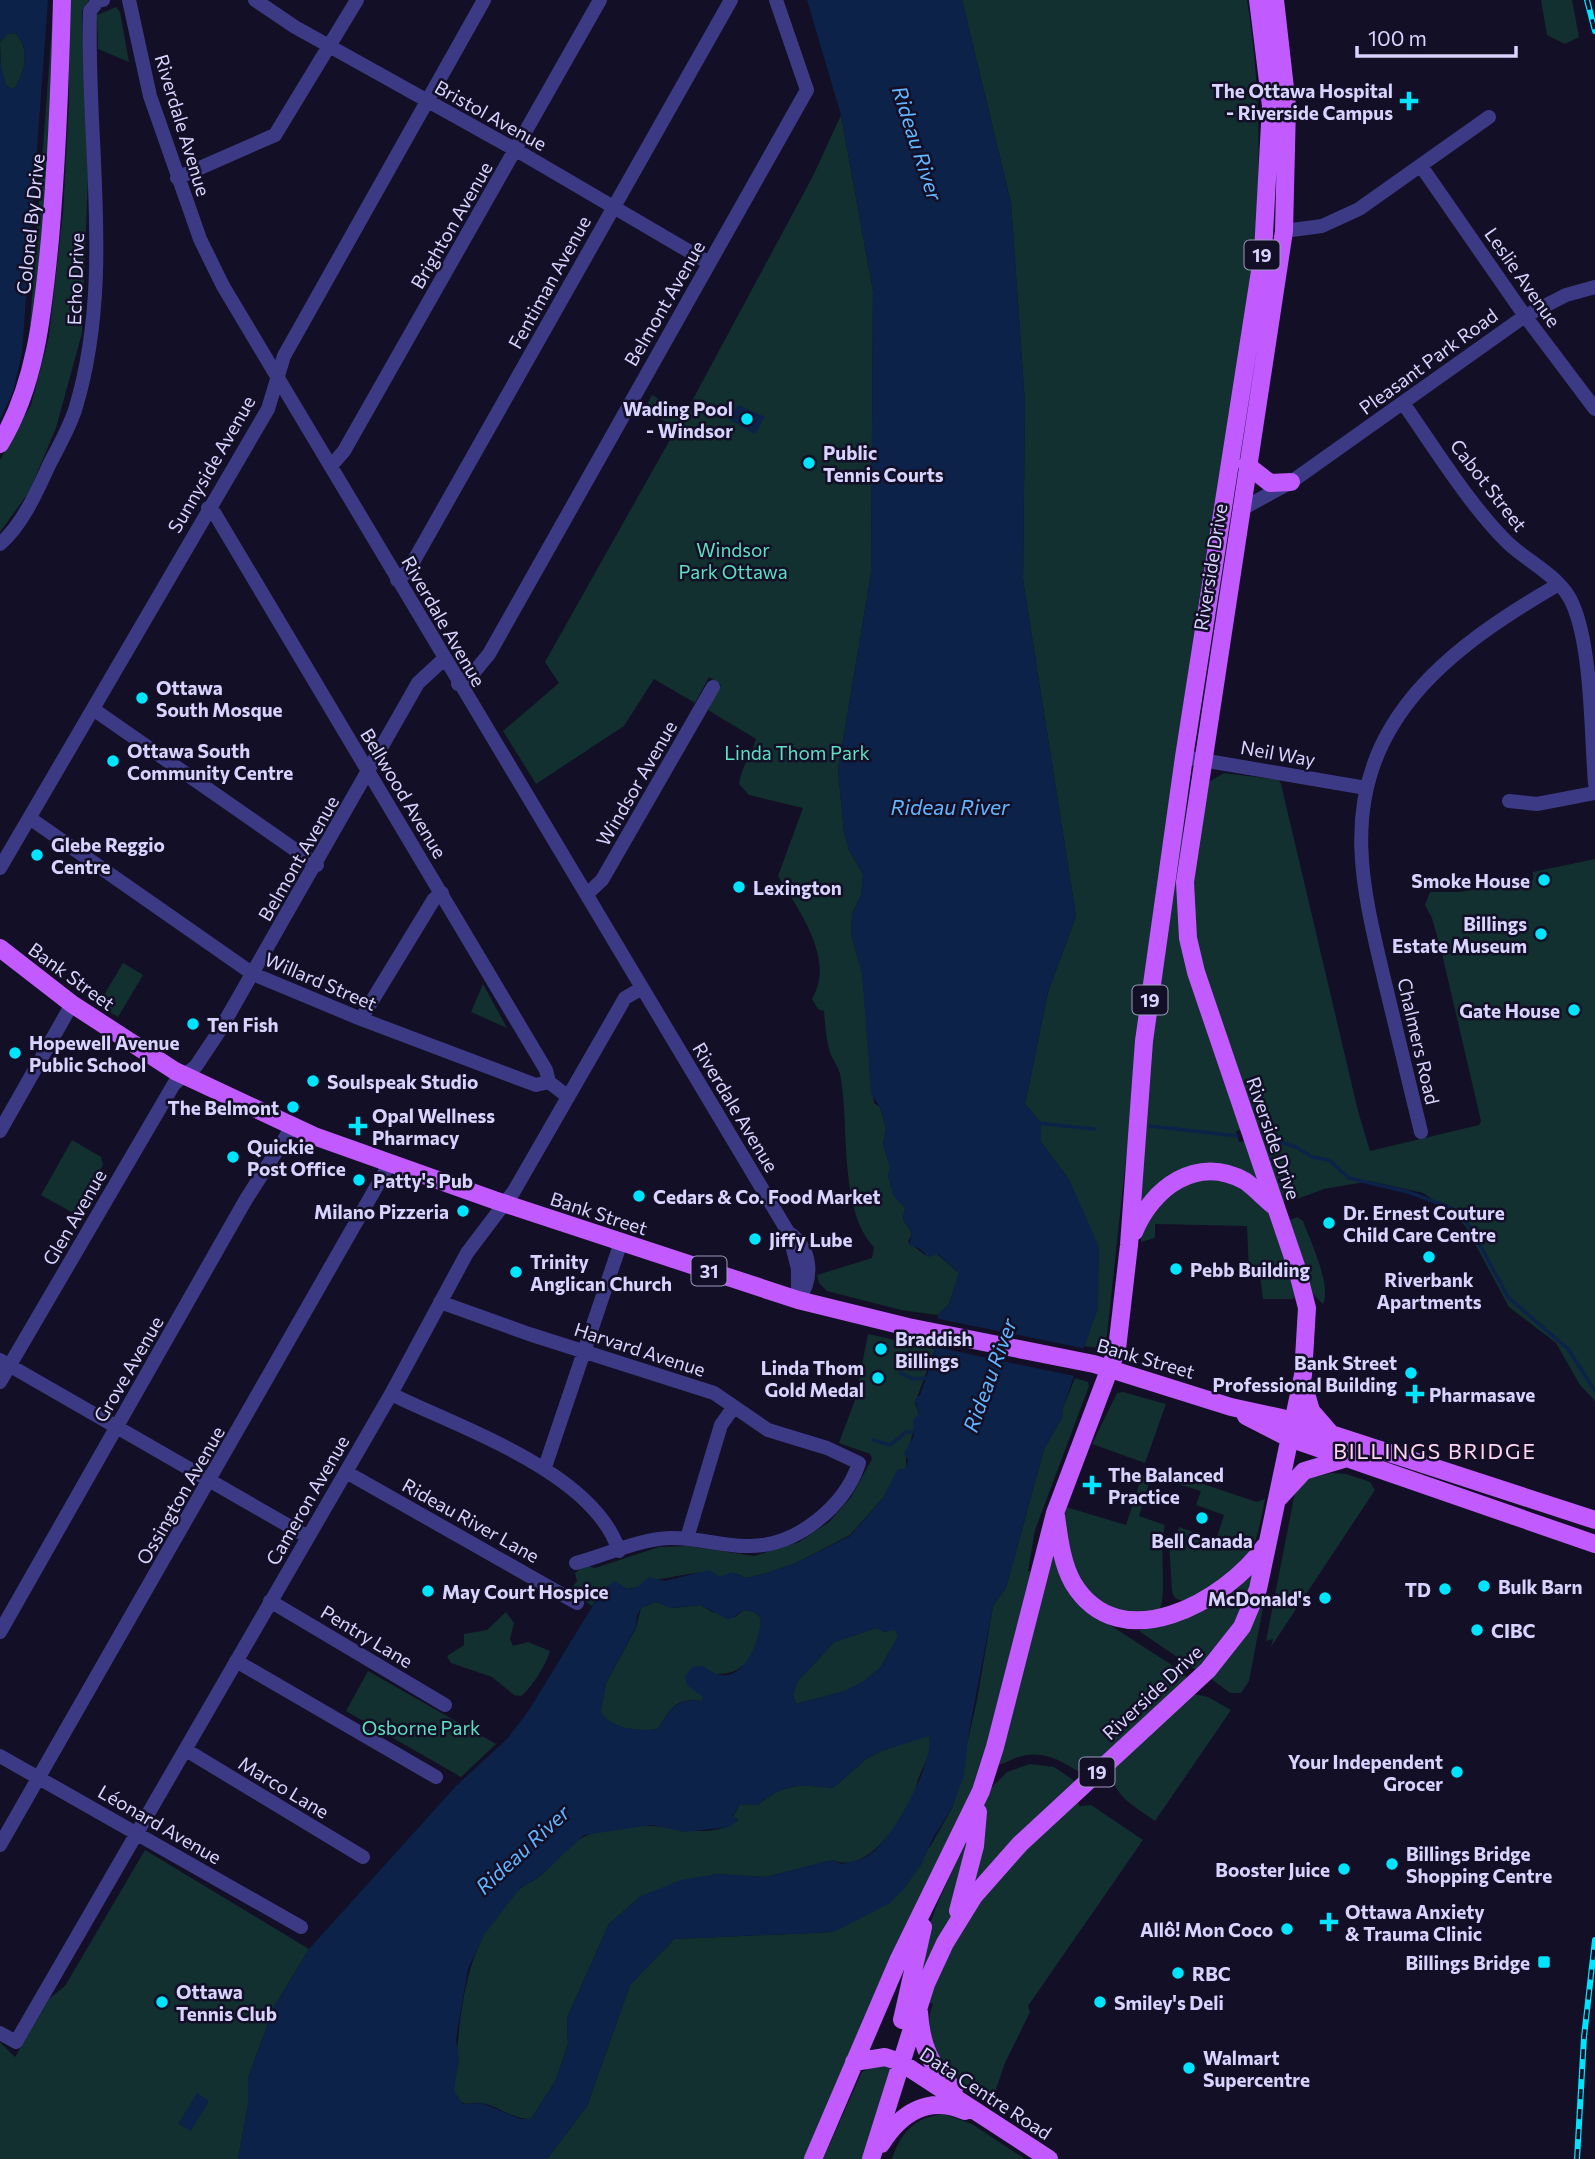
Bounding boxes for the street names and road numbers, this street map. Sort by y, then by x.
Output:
street label: Riverdale Avenue [151,51,215,199]
street label: Bristol Avenue [431,75,551,155]
street label: Colonel By Drive [11,152,49,296]
street label: Brighton Avenue [405,157,497,293]
street label: Fentiman Avenue [503,212,595,352]
street label: Leslie Avenue [1480,223,1566,331]
street label: Echo Drive [62,232,88,326]
street label: Belmont Avenue [619,236,709,370]
road number: 19 [1244,241,1280,270]
street label: Pleasant Park Road [1354,303,1502,419]
street label: Sunnyside Avenue [162,391,260,537]
street label: Cabot Street [1446,434,1532,536]
street label: Riverside Drive [1189,502,1231,632]
street label: Riverdale Avenue [397,552,491,690]
street label: Windsor Avenue [591,716,681,850]
street label: Bellwood Avenue [356,724,452,862]
street label: Neil Way [1239,735,1317,771]
street label: Belmont Avenue [253,791,343,925]
street label: Bank Street [24,937,120,1015]
street label: Willard Street [262,947,381,1015]
street label: Chalmers Road [1393,975,1445,1107]
road number: 19 [1132,986,1168,1015]
street label: Riverdale Avenue [688,1038,784,1176]
street label: Riverside Drive [1242,1074,1306,1202]
street label: Glen Avenue [37,1165,111,1269]
street label: Bank Street [548,1186,651,1240]
road number: 31 [692,1256,726,1286]
street label: Grove Avenue [88,1312,168,1426]
street label: Harvard Avenue [572,1317,708,1381]
street label: Bank Street [1094,1333,1198,1383]
street label: Ossington Avenue [131,1422,229,1568]
street label: Cameron Avenue [261,1431,353,1569]
street label: Rideau River Lane [399,1473,543,1567]
street label: Pentry Lane [317,1600,417,1672]
street label: Riverside Drive [1097,1640,1207,1744]
street label: Marco Lane [235,1751,333,1823]
road number: 19 [1080,1758,1114,1786]
street label: Léonard Avenue [94,1779,226,1869]
street label: Data Centre Road [916,2042,1056,2144]

